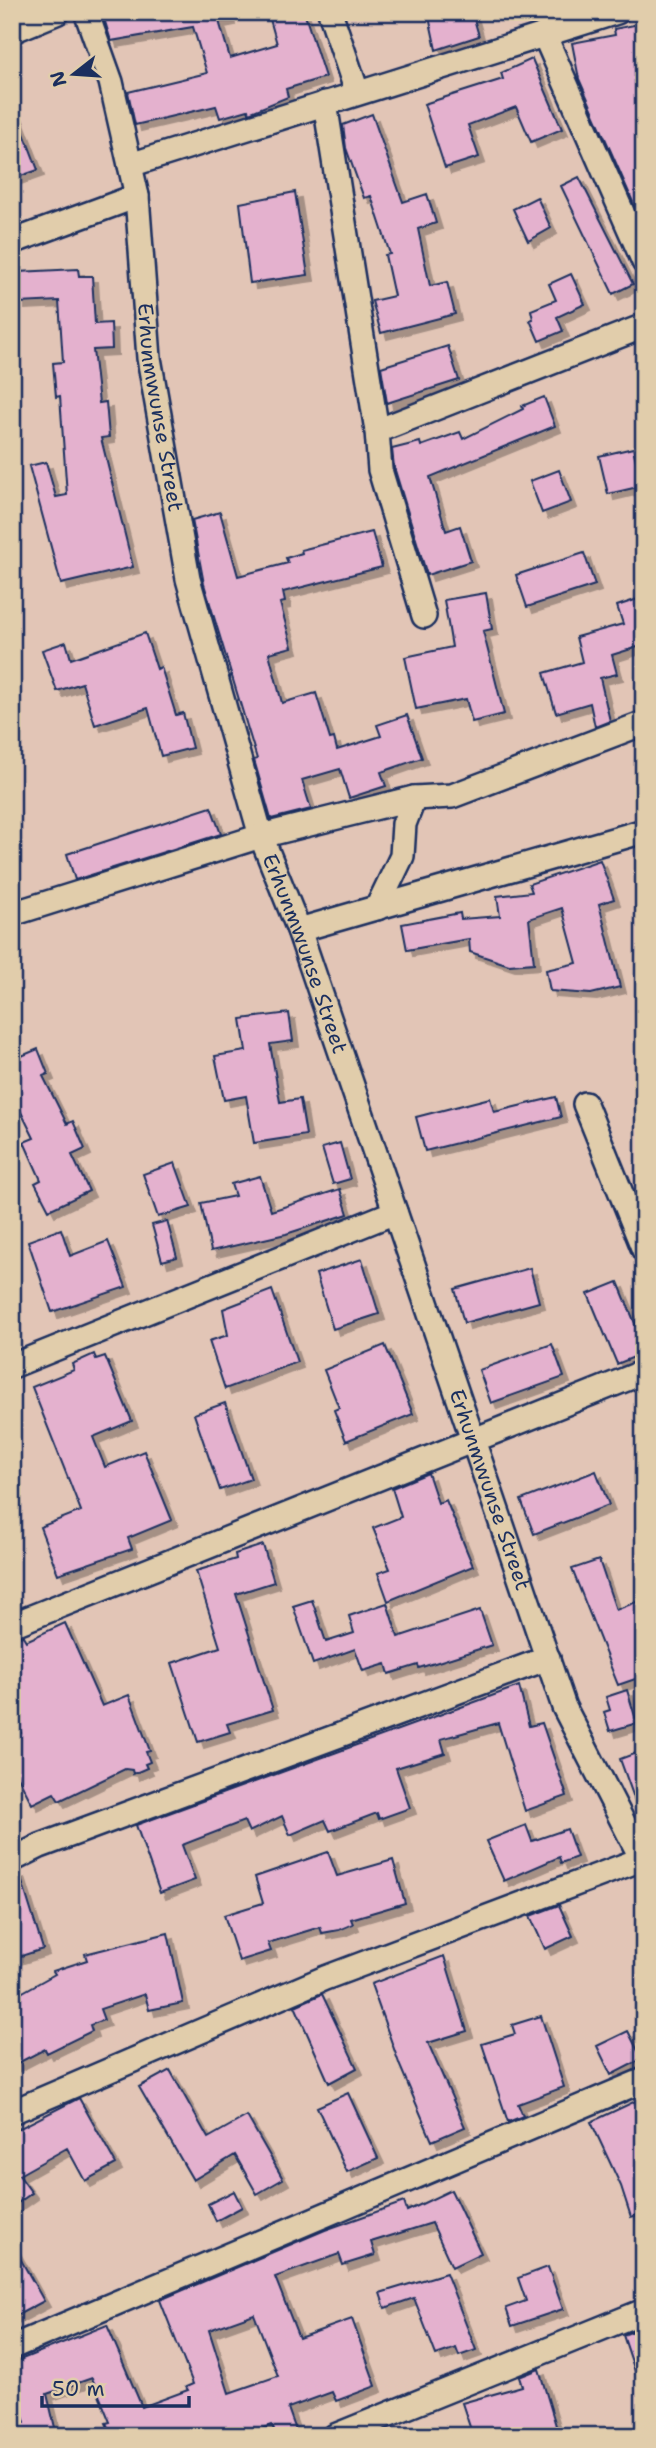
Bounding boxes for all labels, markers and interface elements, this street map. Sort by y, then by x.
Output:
north arrow [38,38,108,108]
text: N [44,68,72,90]
street label: Erhunmwunse Street [131,302,190,514]
street label: Erhunmwunse Street [256,850,354,1057]
street label: Erhunmwunse Street [443,1385,537,1594]
scale bar [42,2364,189,2408]
text: 50 m [52,2375,105,2403]

